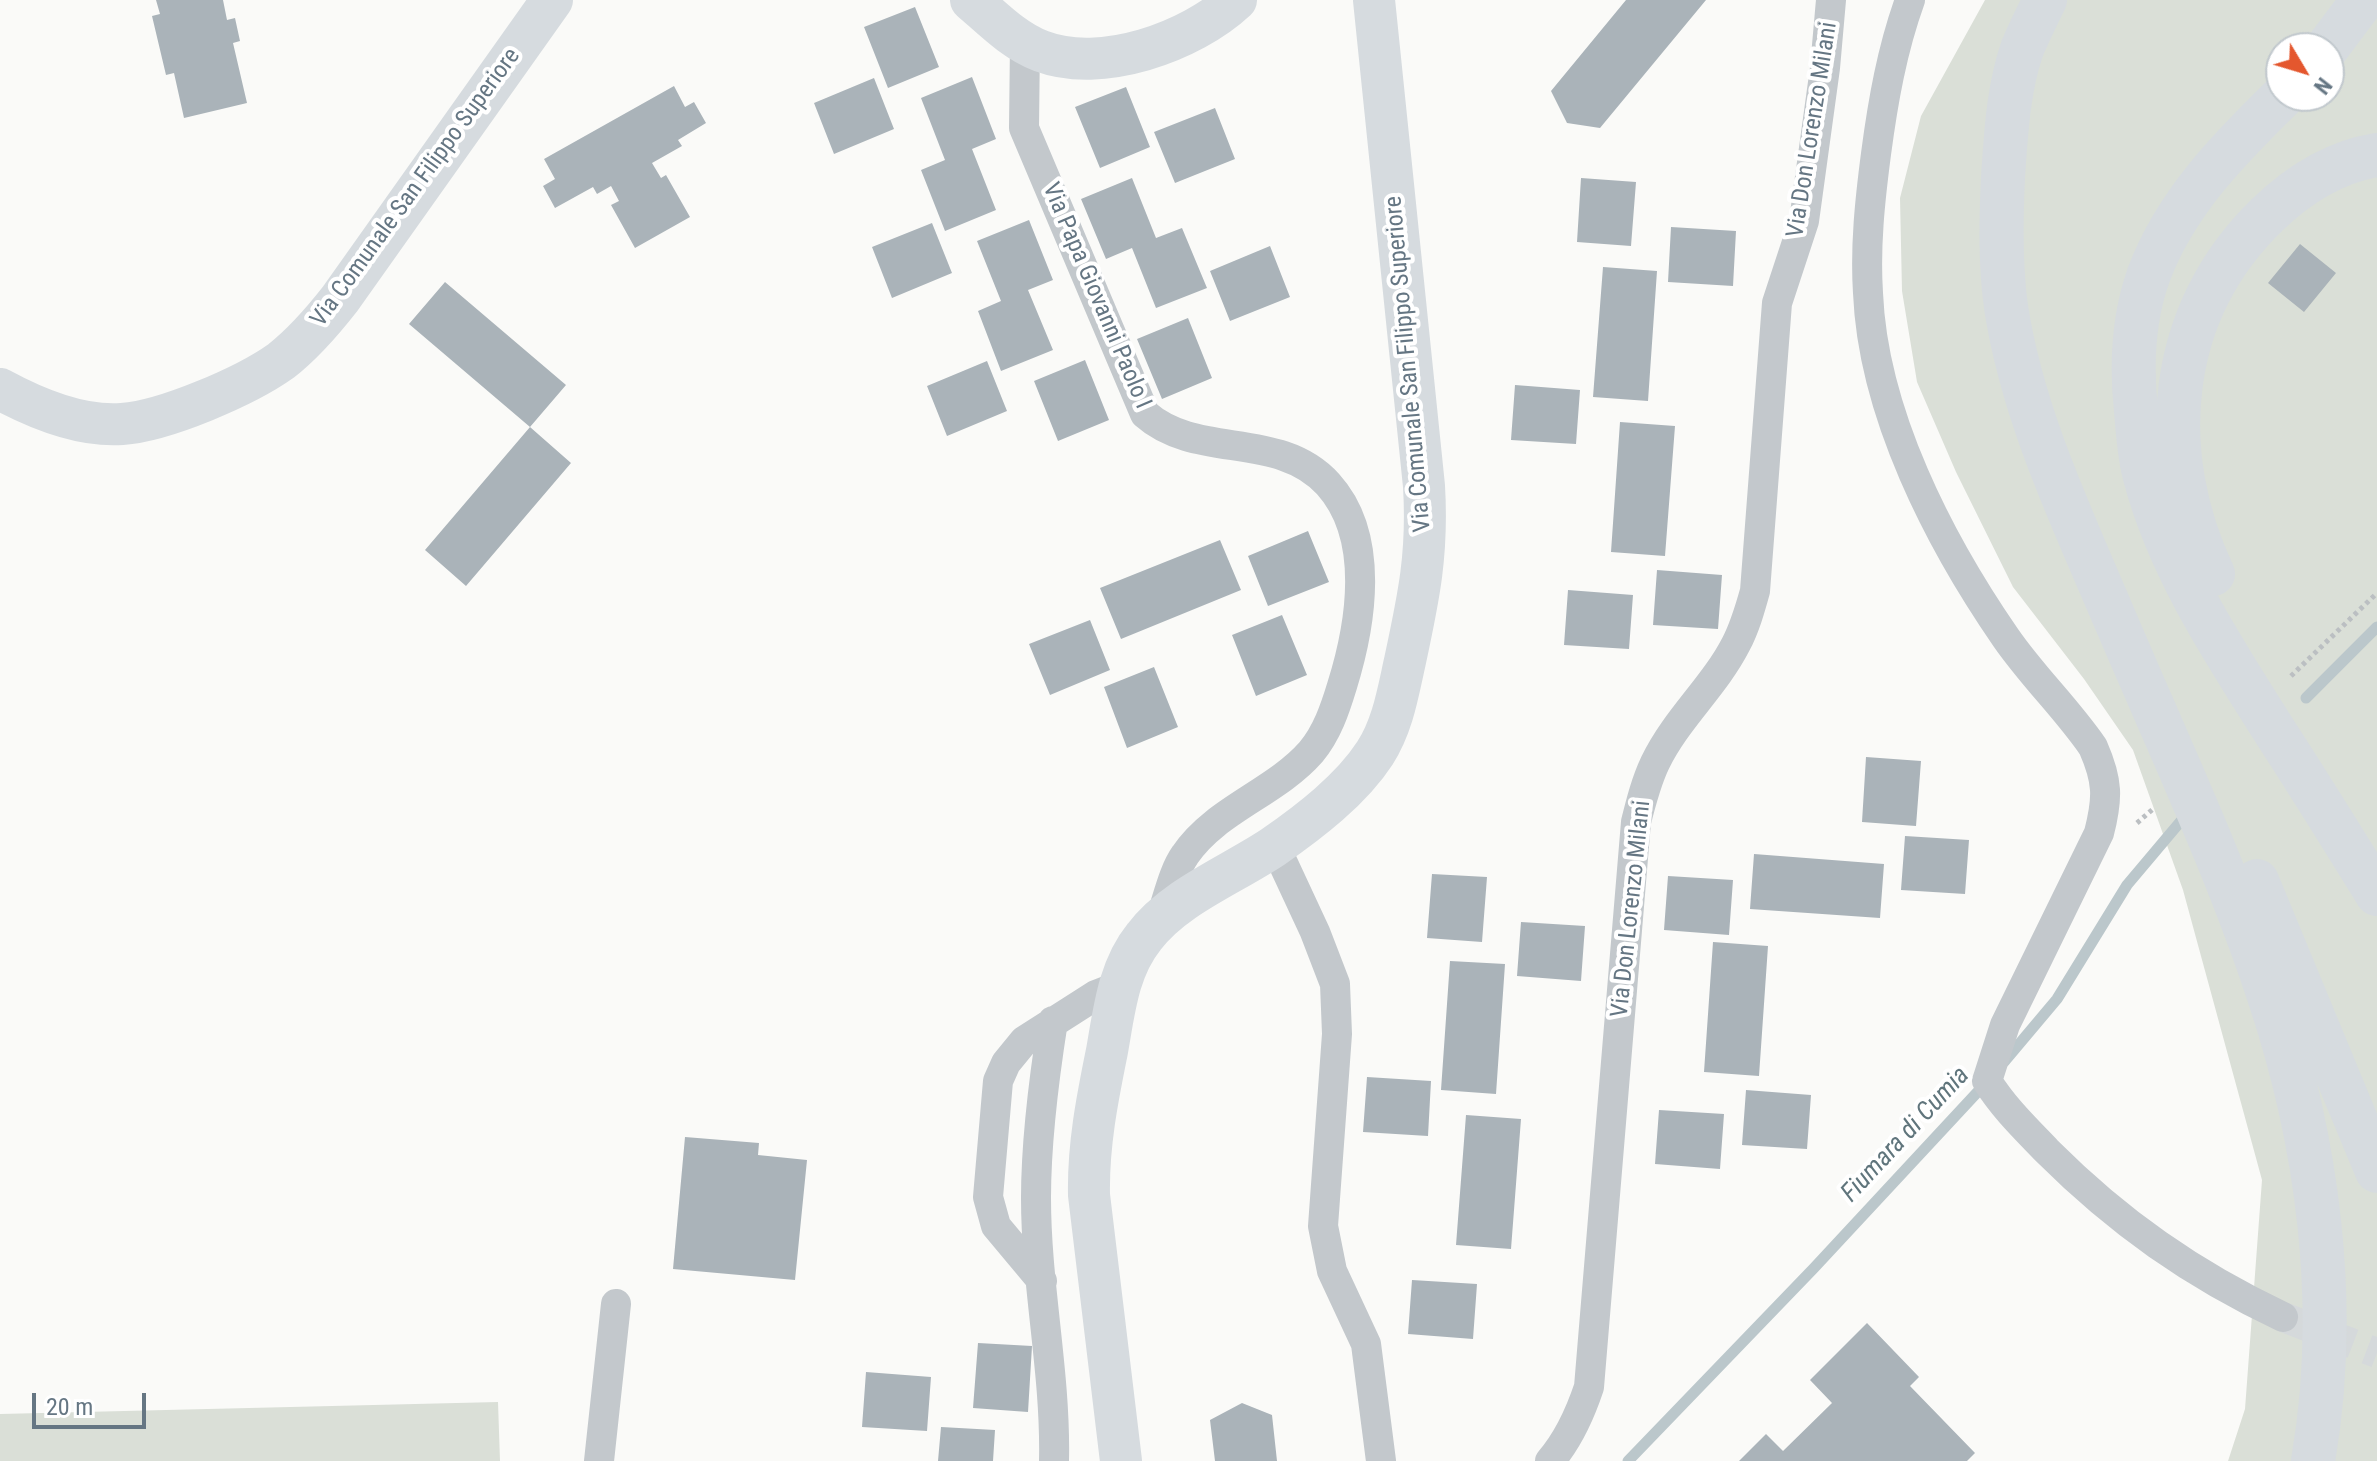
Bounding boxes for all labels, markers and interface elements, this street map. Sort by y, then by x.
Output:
street label: Via Don Lorenzo Milani [1782,20,1844,240]
north arrow [2265,32,2345,112]
street label: Via Comunale San Filippo Superiore [305,43,527,333]
text: N [2309,73,2337,99]
street label: Via Papa Giovanni Paolo I [1035,179,1157,413]
street label: Via Comunale San Filippo Superiore [1380,195,1438,533]
street label: Via Don Lorenzo Milani [1606,799,1658,1019]
water label: Fiumara di Cumia [1835,1061,1977,1209]
scale bar [36,1377,150,1427]
text: 20 m [46,1393,93,1421]

